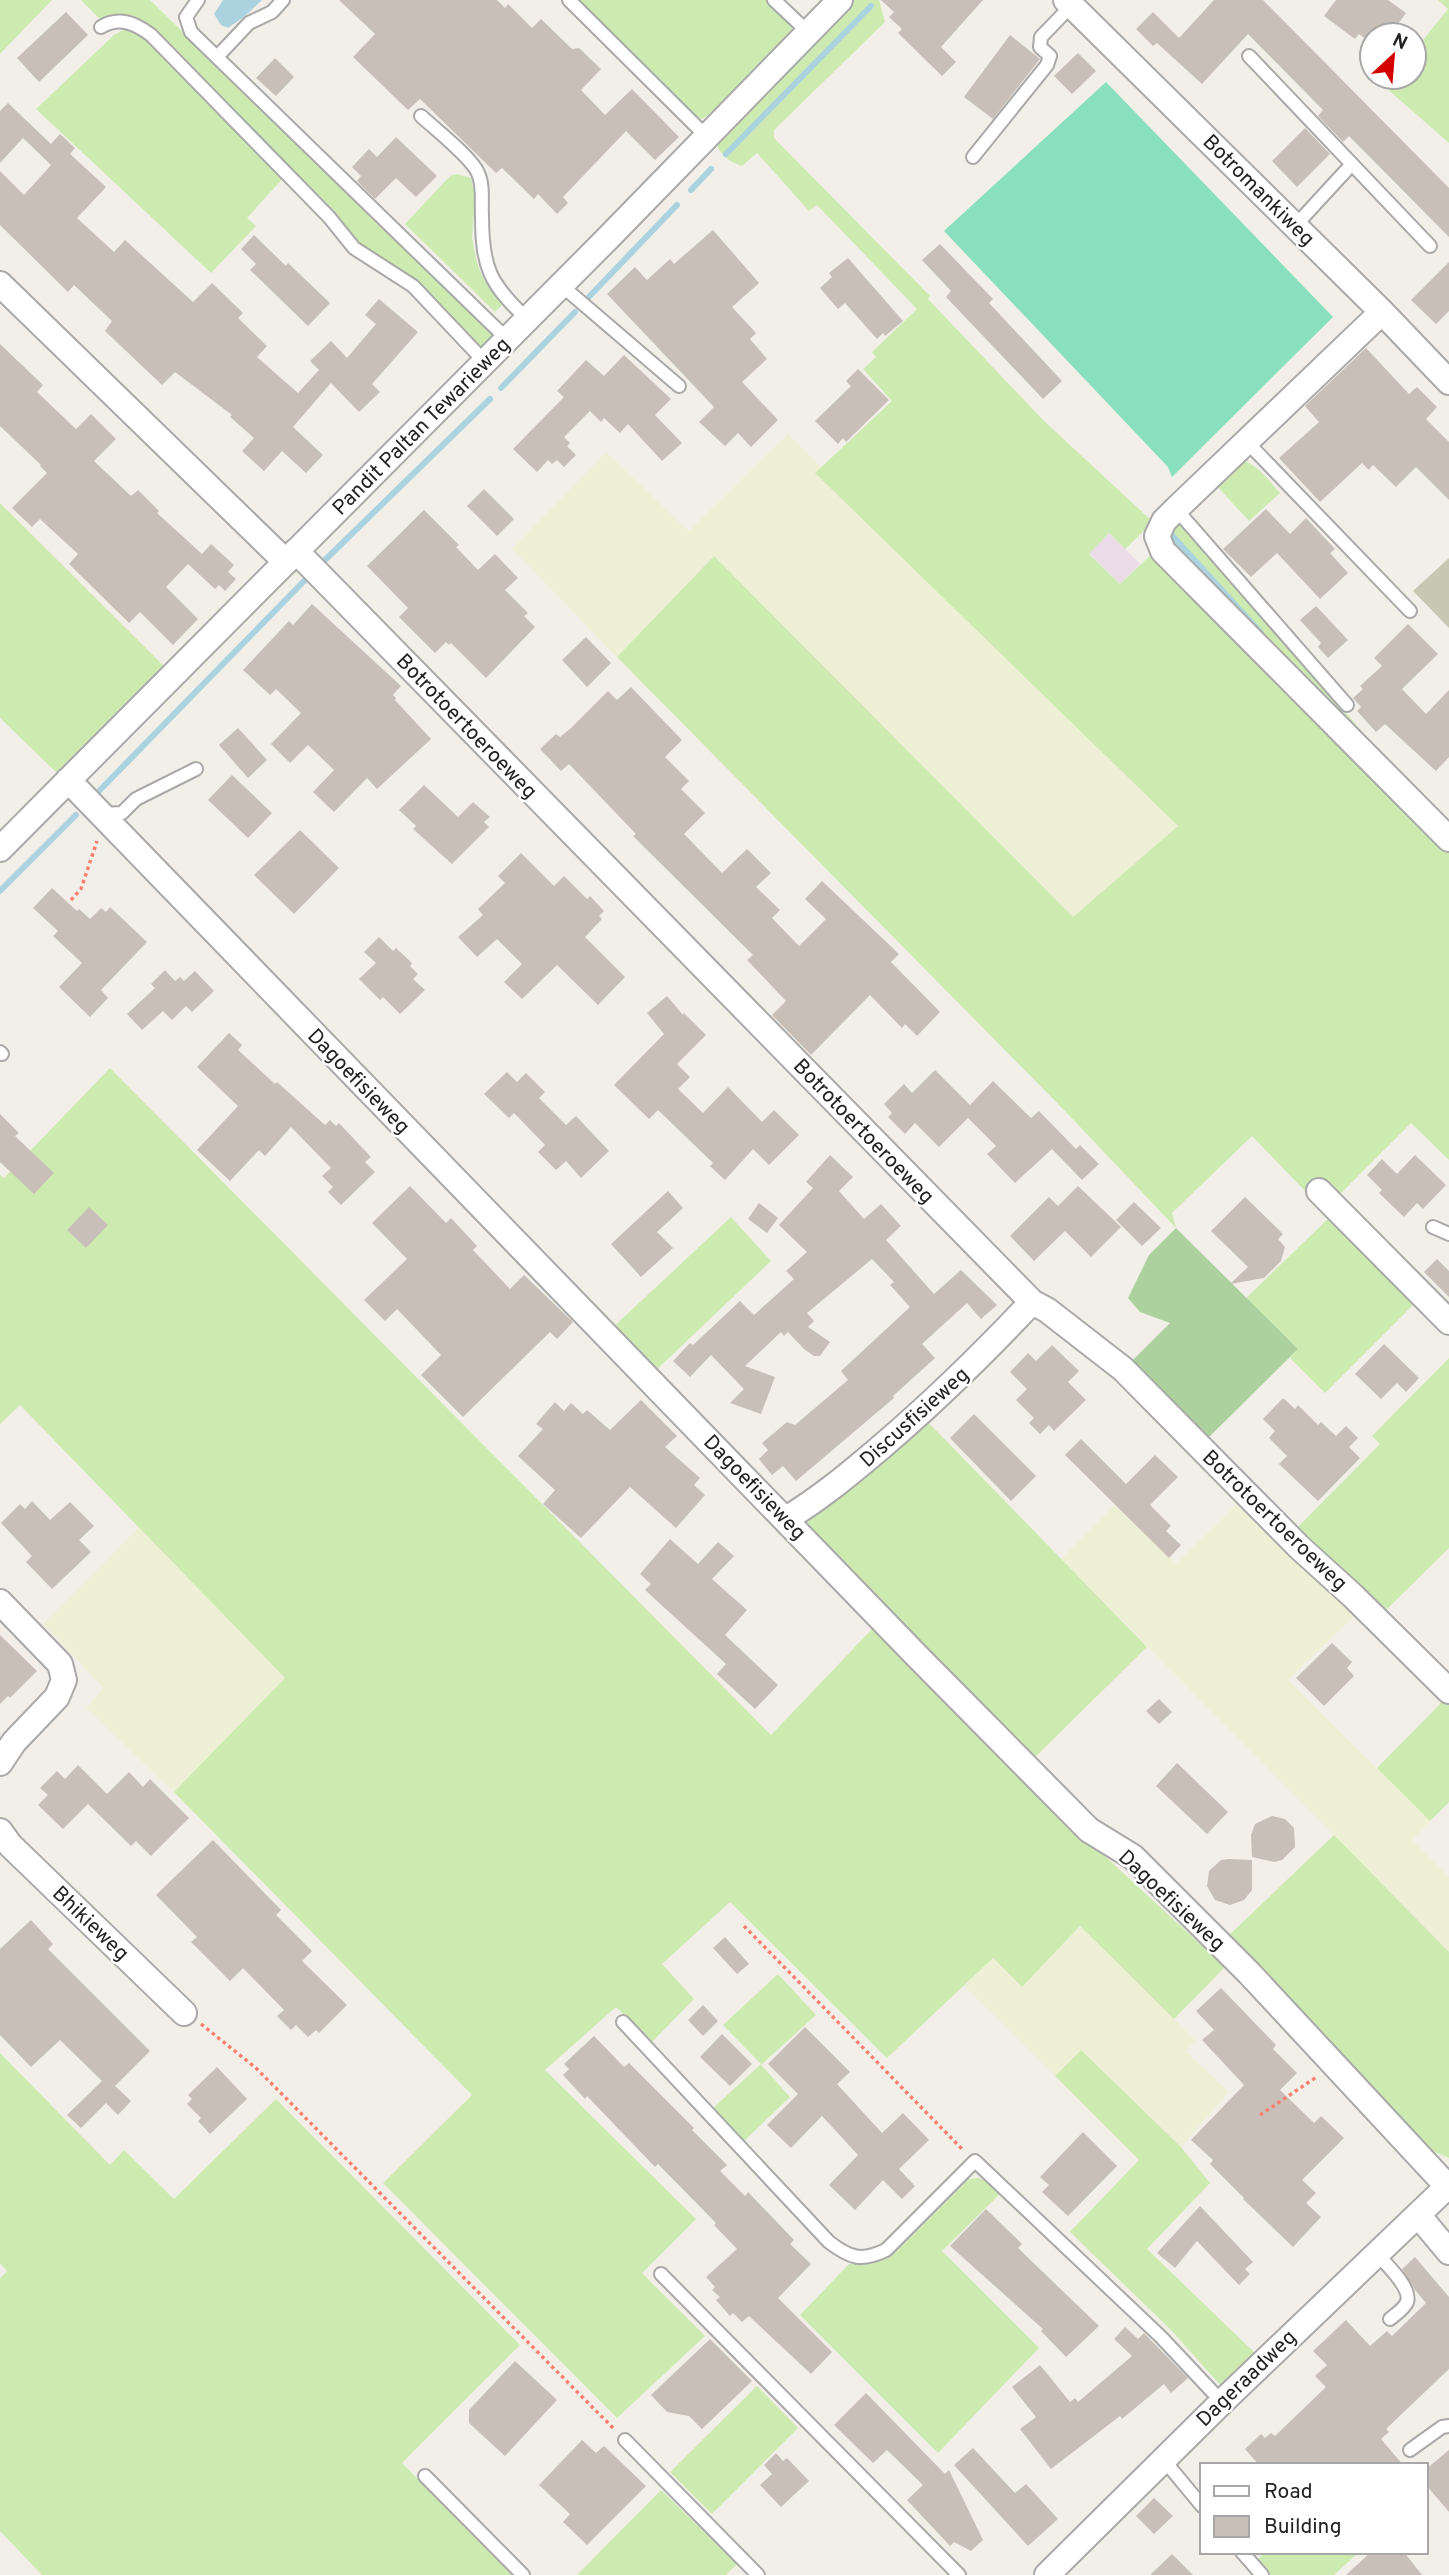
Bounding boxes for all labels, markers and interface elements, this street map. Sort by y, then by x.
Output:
north arrow [1358,21,1428,91]
text: N [1388,29,1411,56]
street label: Botromankiweg [1196,129,1320,253]
street label: Pandit Paltan Tewarieweg [327,332,517,522]
street label: Botrotoertoeroeweg [390,649,542,805]
street label: Dagoefisieweg [301,1023,415,1141]
street label: Botrotoertoeroeweg [787,1054,939,1210]
street label: Discusfisieweg [855,1362,975,1474]
street label: Dagoefisieweg [697,1429,811,1547]
street label: Botrotoertoeroeweg [1196,1445,1352,1597]
street label: Dagoefisieweg [1112,1845,1230,1958]
street label: Bhikieweg [46,1881,134,1967]
street label: Dageraadweg [1191,2325,1303,2434]
legend [1200,2463,1428,2554]
text: Road [1264,2479,1313,2506]
text: Building [1264,2514,1342,2541]

